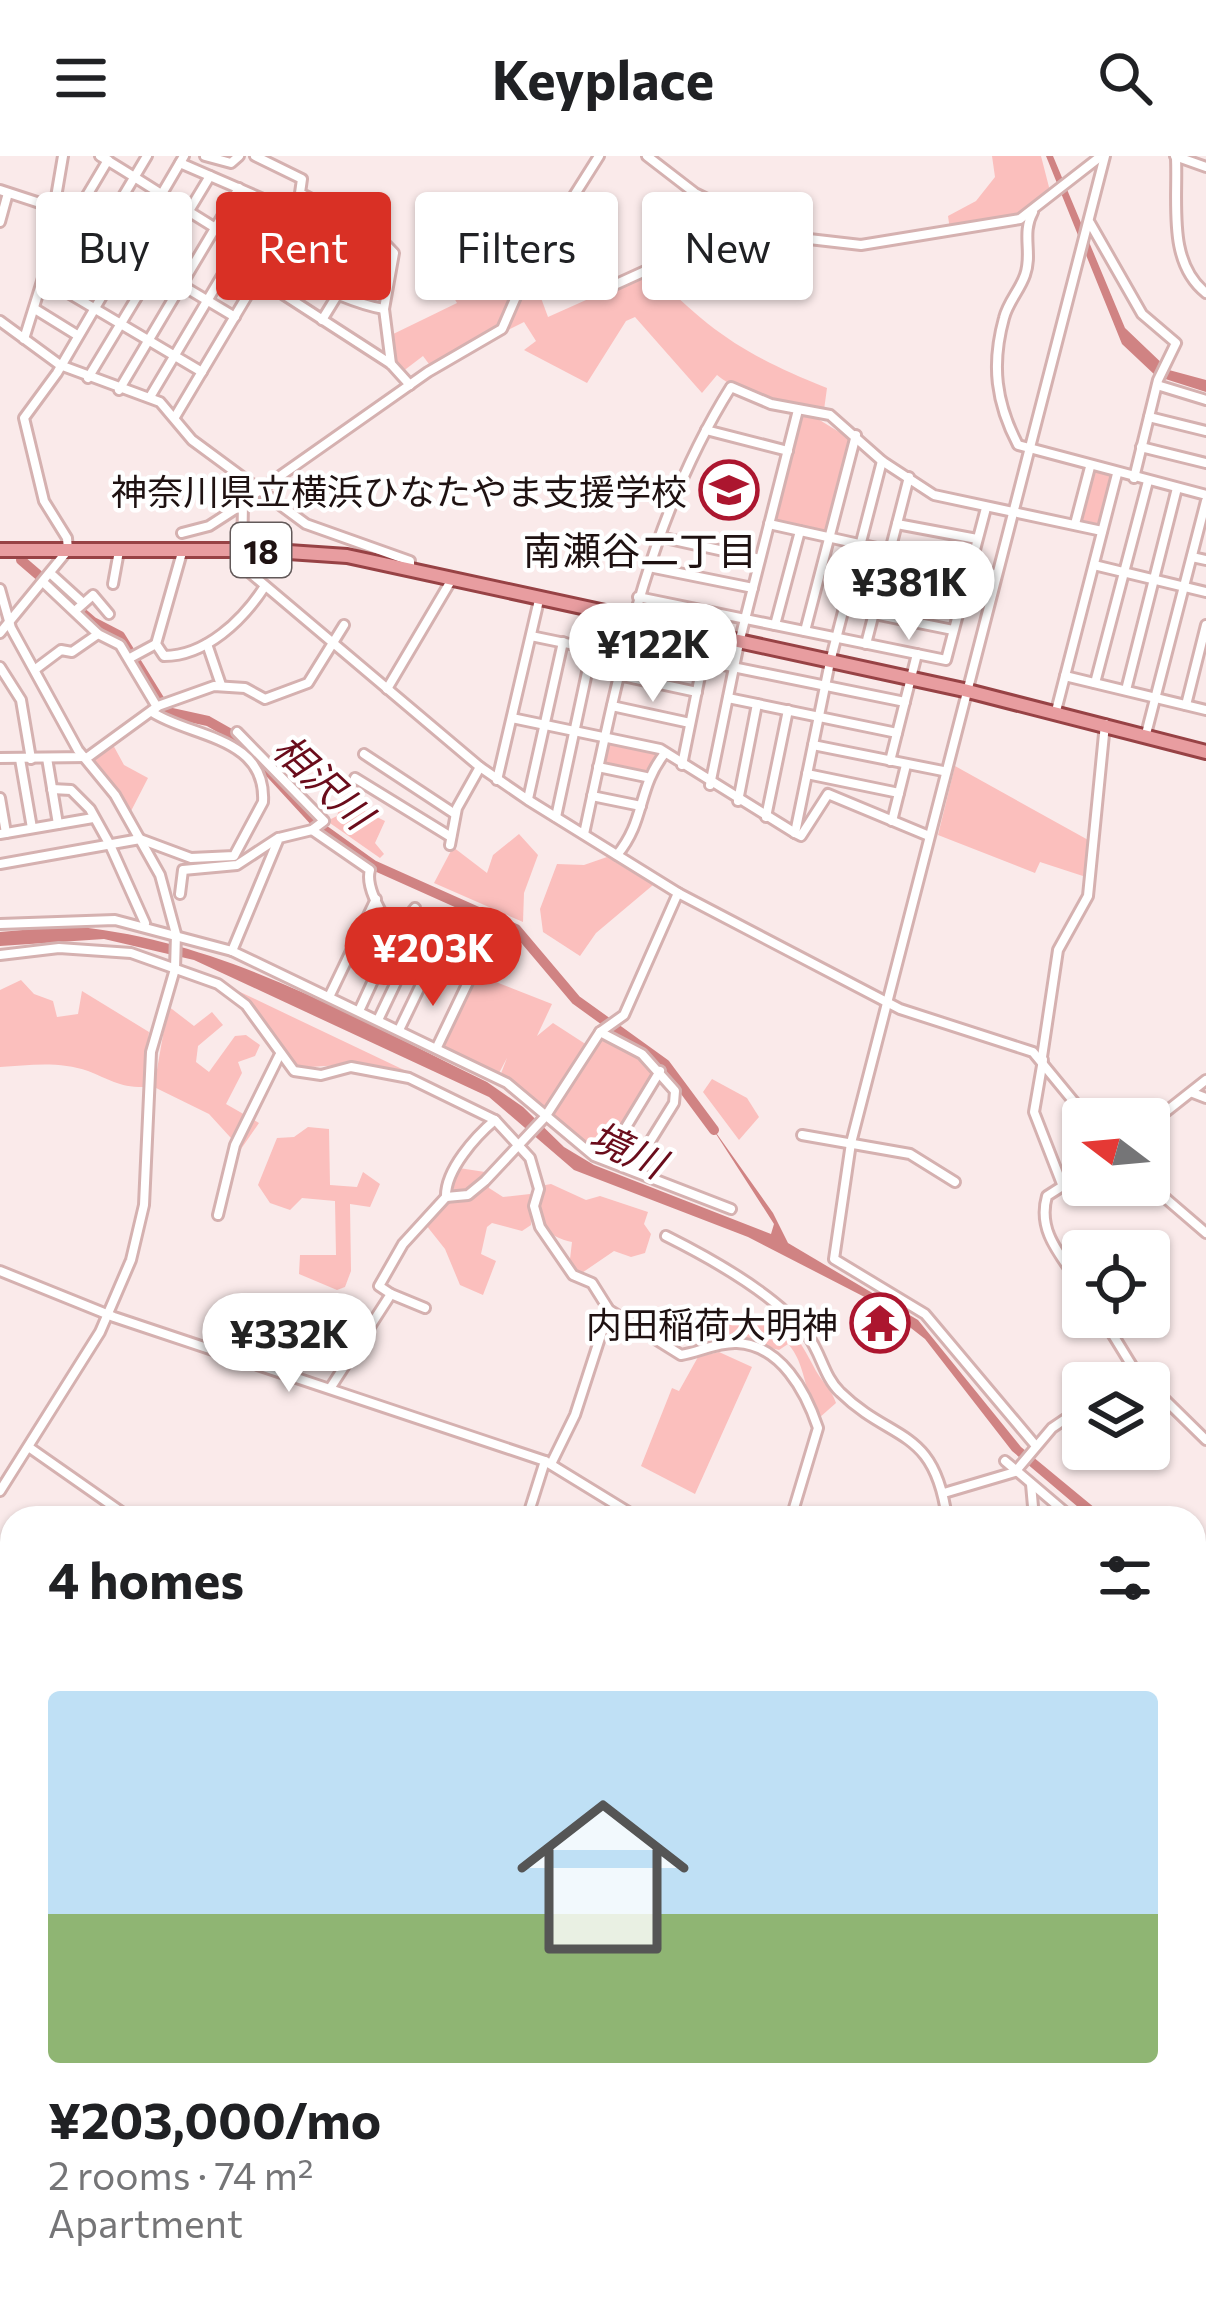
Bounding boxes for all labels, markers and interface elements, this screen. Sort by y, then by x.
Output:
icon: menu [48,45,114,111]
text: Keyplace [492,45,714,111]
icon: search [1092,45,1158,111]
chip: Buy [36,192,192,300]
chip: Rent [216,192,391,300]
chip: Filters [415,192,618,300]
chip: New [642,192,813,300]
school or university icon: 神奈川県立横浜ひなたやま支援学校 [698,459,760,521]
place label: 神奈川県立横浜ひなたやま支援学校 [111,468,687,512]
road number: 18 [231,523,291,577]
district label: 南瀬谷二丁目 [523,525,757,573]
pin: ¥381K [825,541,993,643]
text: ¥381K [851,556,967,604]
pin: ¥122K [569,603,737,705]
text: ¥122K [596,618,710,666]
water label: 相沢川 [265,723,386,840]
pin: ¥203K [349,907,517,1009]
text: ¥203K [372,922,494,970]
north arrow [1062,1098,1170,1206]
map controls [1062,1098,1170,1470]
water label: 境川 [583,1110,677,1188]
button: locate [1062,1230,1170,1338]
temple icon: 内田稲荷大明神 [849,1292,911,1354]
pin: ¥332K [205,1293,373,1395]
place label: 内田稲荷大明神 [586,1301,838,1345]
text: ¥332K [229,1308,349,1356]
button: layers [1062,1362,1170,1470]
icon: filters [1092,1545,1158,1611]
text: 4 homes [48,1547,244,1610]
icon: home [495,1769,711,1985]
text: ¥203,000/mo [48,2087,381,2150]
text: 2 rooms · 74 m² [48,2150,313,2198]
text: Apartment [48,2198,243,2246]

